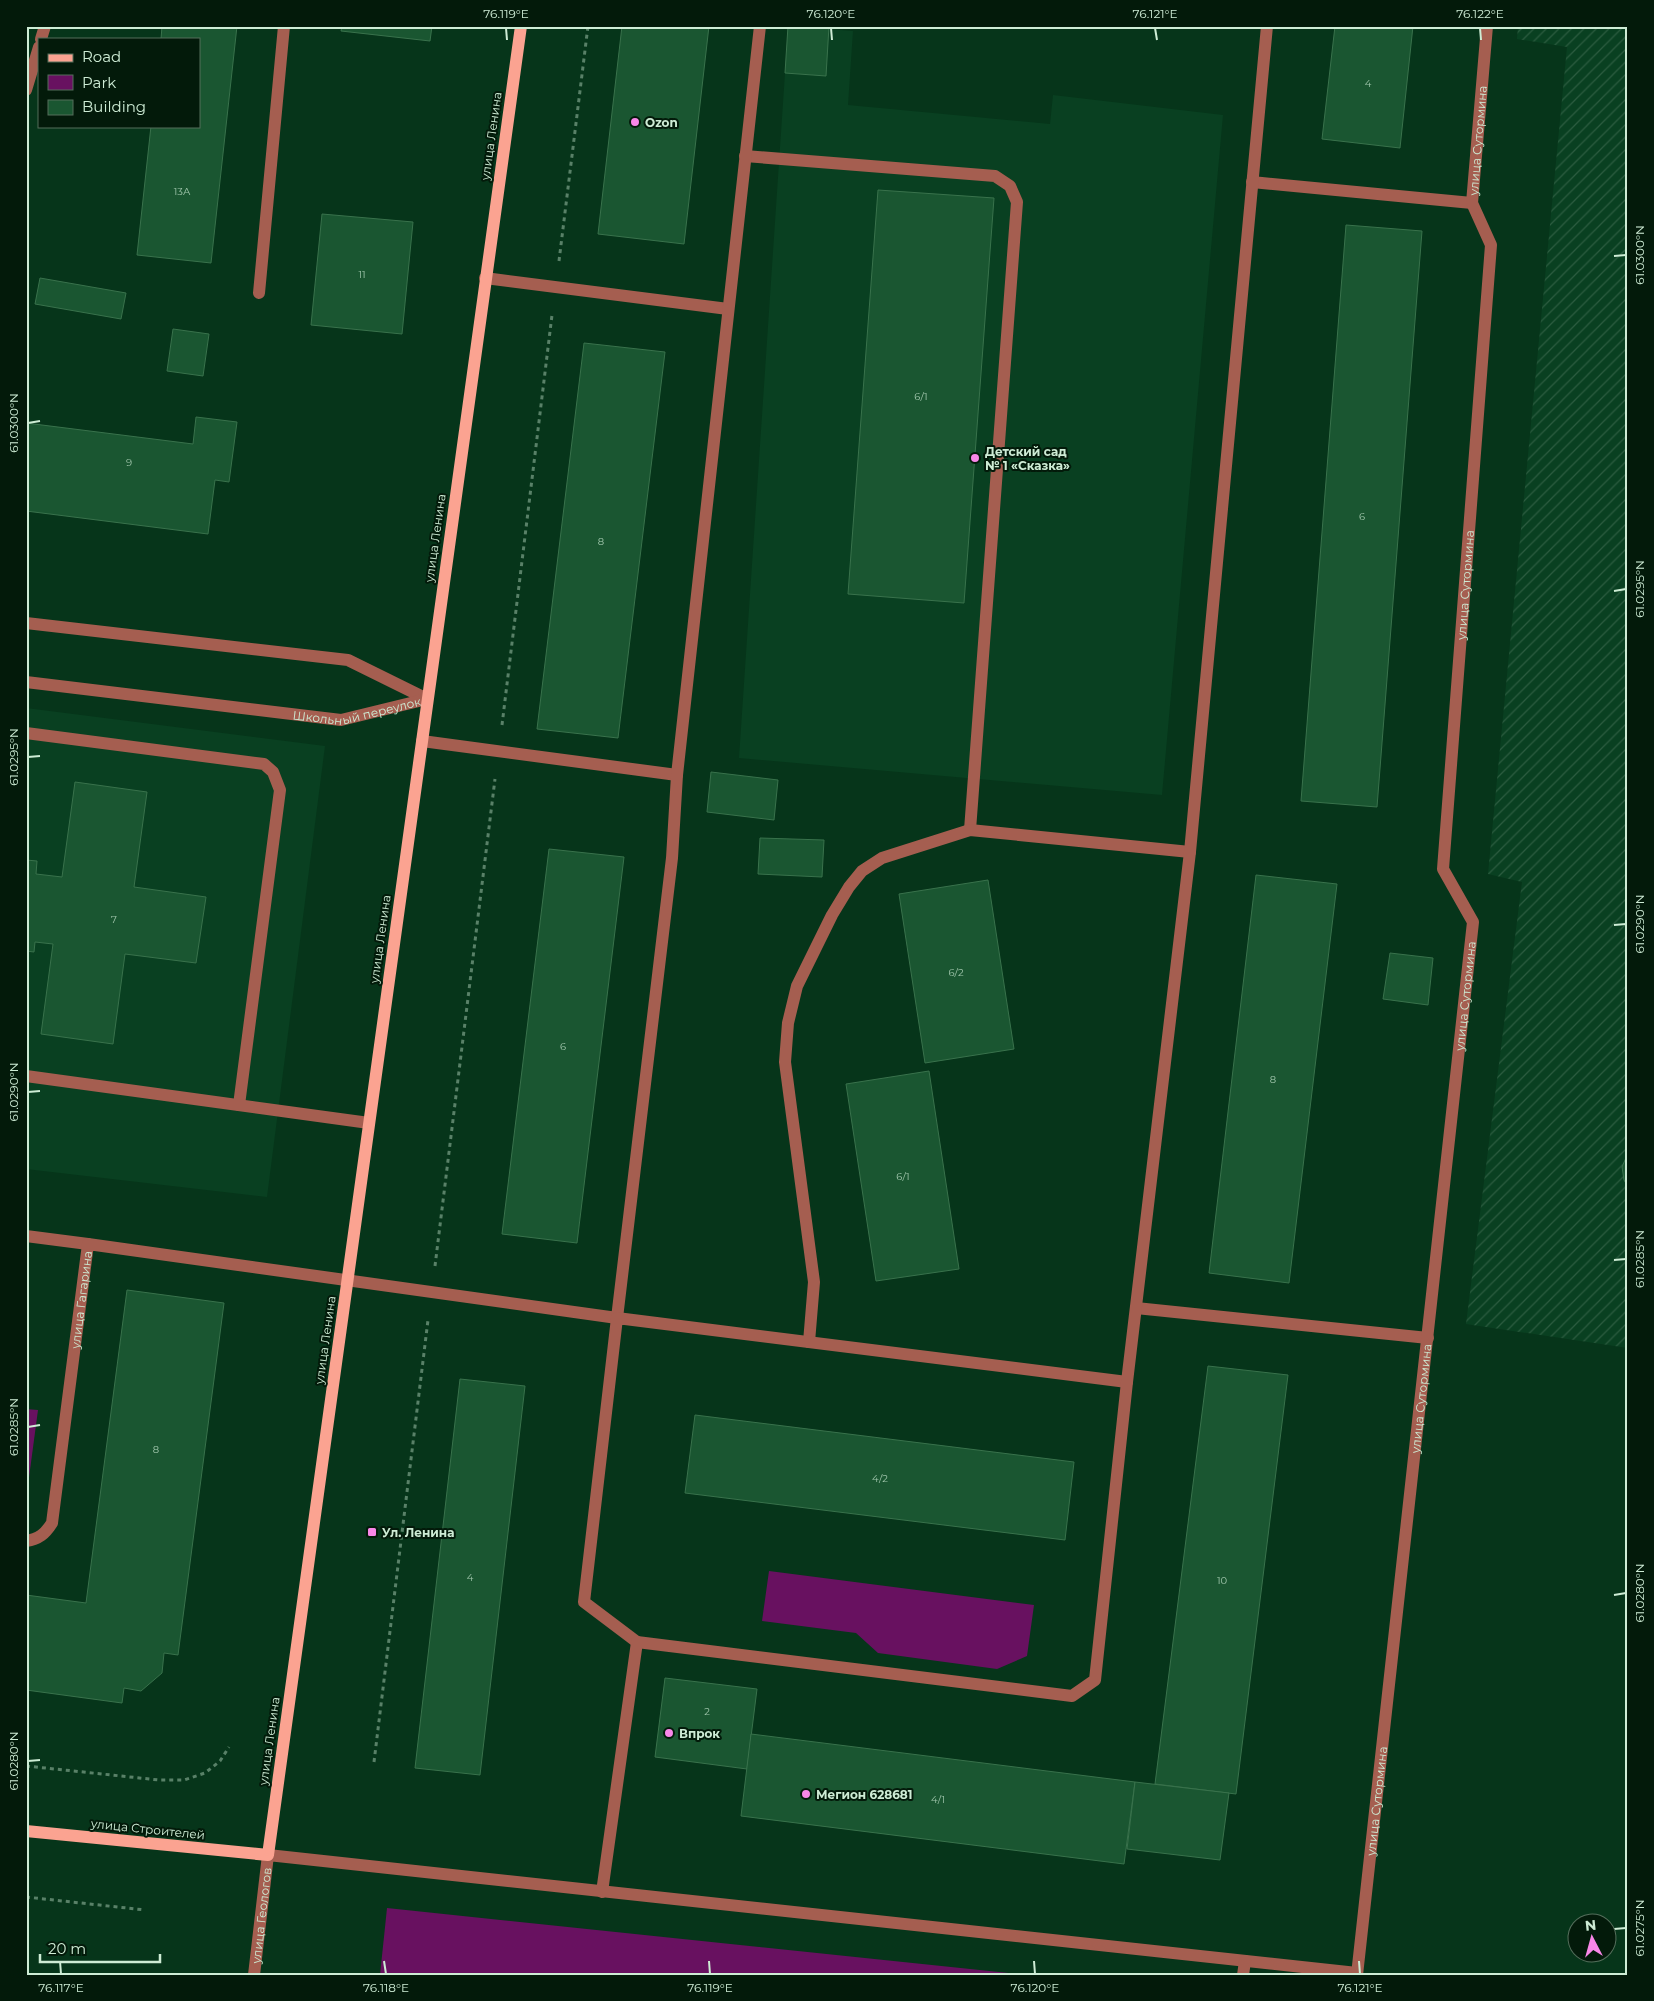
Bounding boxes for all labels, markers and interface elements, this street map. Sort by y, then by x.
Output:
text: 76.119°E [483,6,529,21]
text: 76.120°E [807,6,855,21]
text: 76.121°E [1132,6,1178,21]
text: 76.122°E [1456,6,1504,21]
legend [38,38,200,128]
text: Road [82,47,121,66]
text: Park [82,73,116,92]
house number: 4 [1365,77,1372,90]
street label: улица Сутормина [1465,85,1489,197]
street label: улица Ленина [477,91,505,182]
text: Building [82,97,146,116]
place label: Ozon [645,115,678,130]
marker: Ozon [629,116,641,128]
house number: 13А [174,185,191,198]
text: 61.0300°N [1632,225,1647,285]
house number: 11 [358,268,366,281]
house number: 6/1 [914,390,928,403]
text: 61.0300°N [6,393,21,453]
place label: Детский сад № 1 «Сказка» [985,444,1070,473]
marker: Детский сад № 1 «Сказка» [969,452,981,464]
house number: 9 [126,456,132,469]
street label: улица Ленина [421,493,449,584]
house number: 6 [1359,510,1365,523]
street label: улица Сутормина [1453,530,1477,642]
house number: 8 [598,535,604,548]
text: 61.0295°N [1632,560,1647,618]
street label: Школьный переулок [292,693,422,728]
text: 61.0295°N [6,728,21,786]
street label: улица Ленина [366,894,394,985]
text: 61.0290°N [1632,895,1647,953]
house number: 7 [111,913,117,926]
street label: улица Сутормина [1451,940,1478,1052]
house number: 6/2 [948,966,964,979]
house number: 6 [560,1040,566,1053]
text: 61.0290°N [6,1063,21,1121]
house number: 8 [1270,1073,1276,1086]
house number: 6/1 [896,1170,910,1183]
text: 61.0285°N [1632,1230,1647,1288]
street label: улица Гагарина [67,1250,95,1350]
street label: улица Ленина [311,1295,339,1386]
street label: улица Сутормина [1407,1343,1434,1455]
text: 61.0285°N [6,1398,21,1456]
house number: 8 [153,1443,159,1456]
house number: 4/2 [872,1472,888,1485]
place label: Ул. Ленина [382,1525,454,1540]
marker: Ул. Ленина [366,1526,378,1538]
text: 61.0280°N [1632,1563,1647,1623]
house number: 4 [467,1571,474,1584]
house number: 10 [1217,1574,1227,1587]
street label: улица Ленина [255,1696,283,1787]
house number: 2 [704,1705,710,1718]
place label: Впрок [679,1726,720,1741]
marker: Впрок [663,1727,675,1739]
text: 61.0280°N [6,1731,21,1791]
street label: улица Сутормина [1363,1746,1390,1858]
place label: Мегион 628681 [816,1787,912,1802]
marker: Мегион 628681 [800,1788,812,1800]
house number: 4/1 [931,1793,945,1806]
street label: улица Строителей [89,1815,206,1842]
street label: улица Геологов [248,1867,274,1965]
text: 61.0275°N [1632,1899,1647,1957]
north arrow [1566,1914,1616,1964]
text: N [1584,1916,1597,1935]
scale bar [40,1931,160,1963]
text: 20 m [48,1939,86,1958]
text: 76.117°E [38,1980,84,1995]
text: 76.118°E [363,1980,409,1995]
text: 76.119°E [687,1980,733,1995]
text: 76.120°E [1011,1980,1059,1995]
text: 76.121°E [1337,1980,1383,1995]

